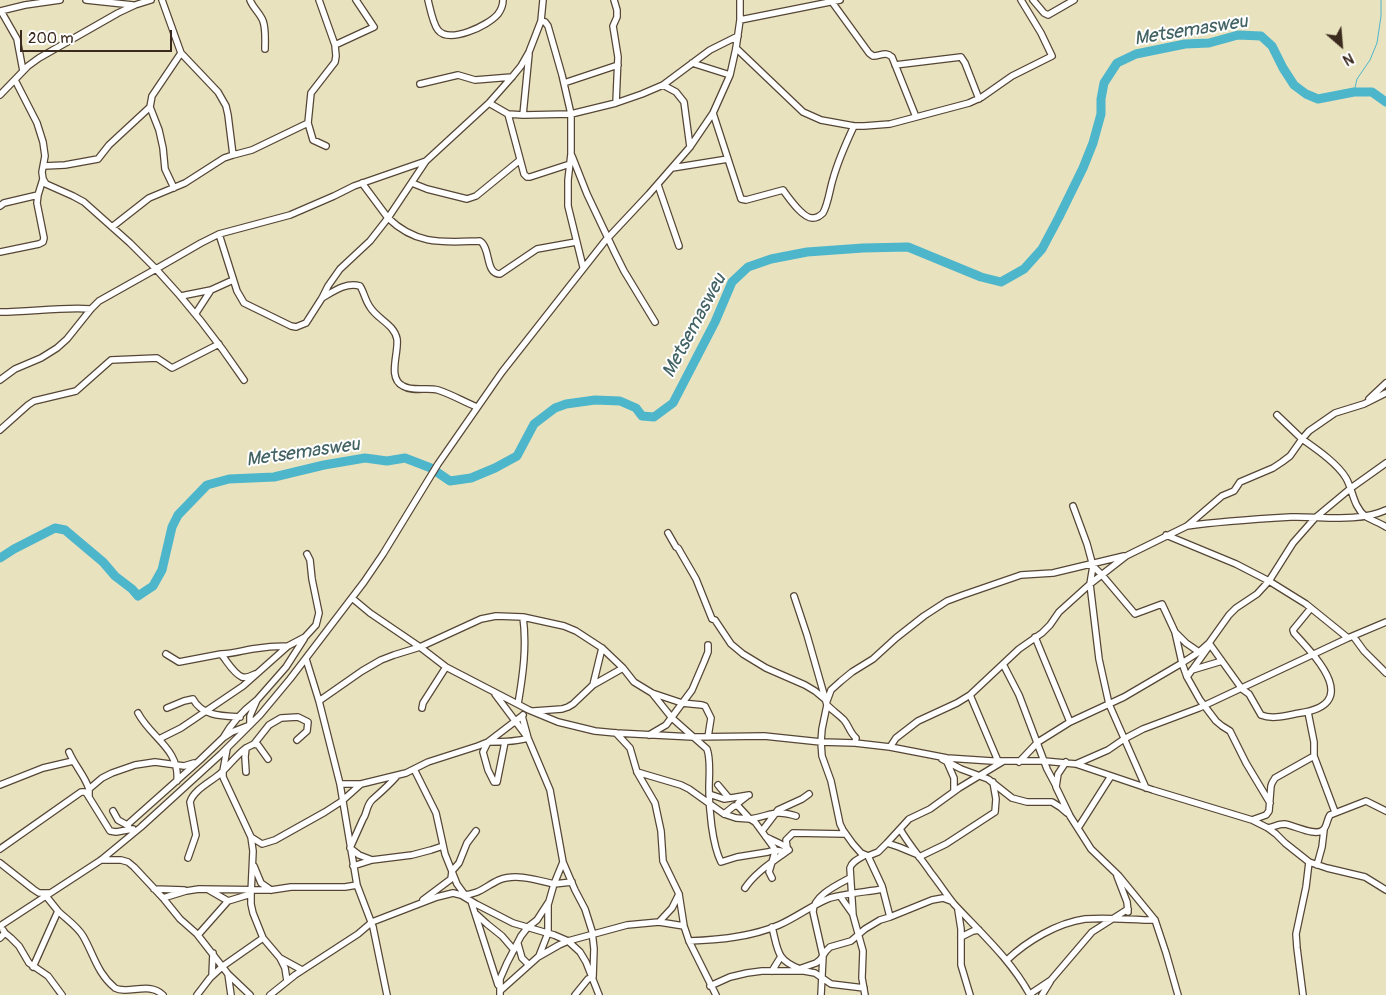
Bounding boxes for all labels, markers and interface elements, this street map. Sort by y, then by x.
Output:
water label: Metsemasweu [1133,11,1249,51]
scale bar [22,20,175,52]
north arrow [1316,20,1366,70]
text: 200 m [28,29,73,48]
text: N [1340,49,1356,69]
water label: Metsemasweu [658,270,732,382]
water label: Metsemasweu [245,434,361,472]

